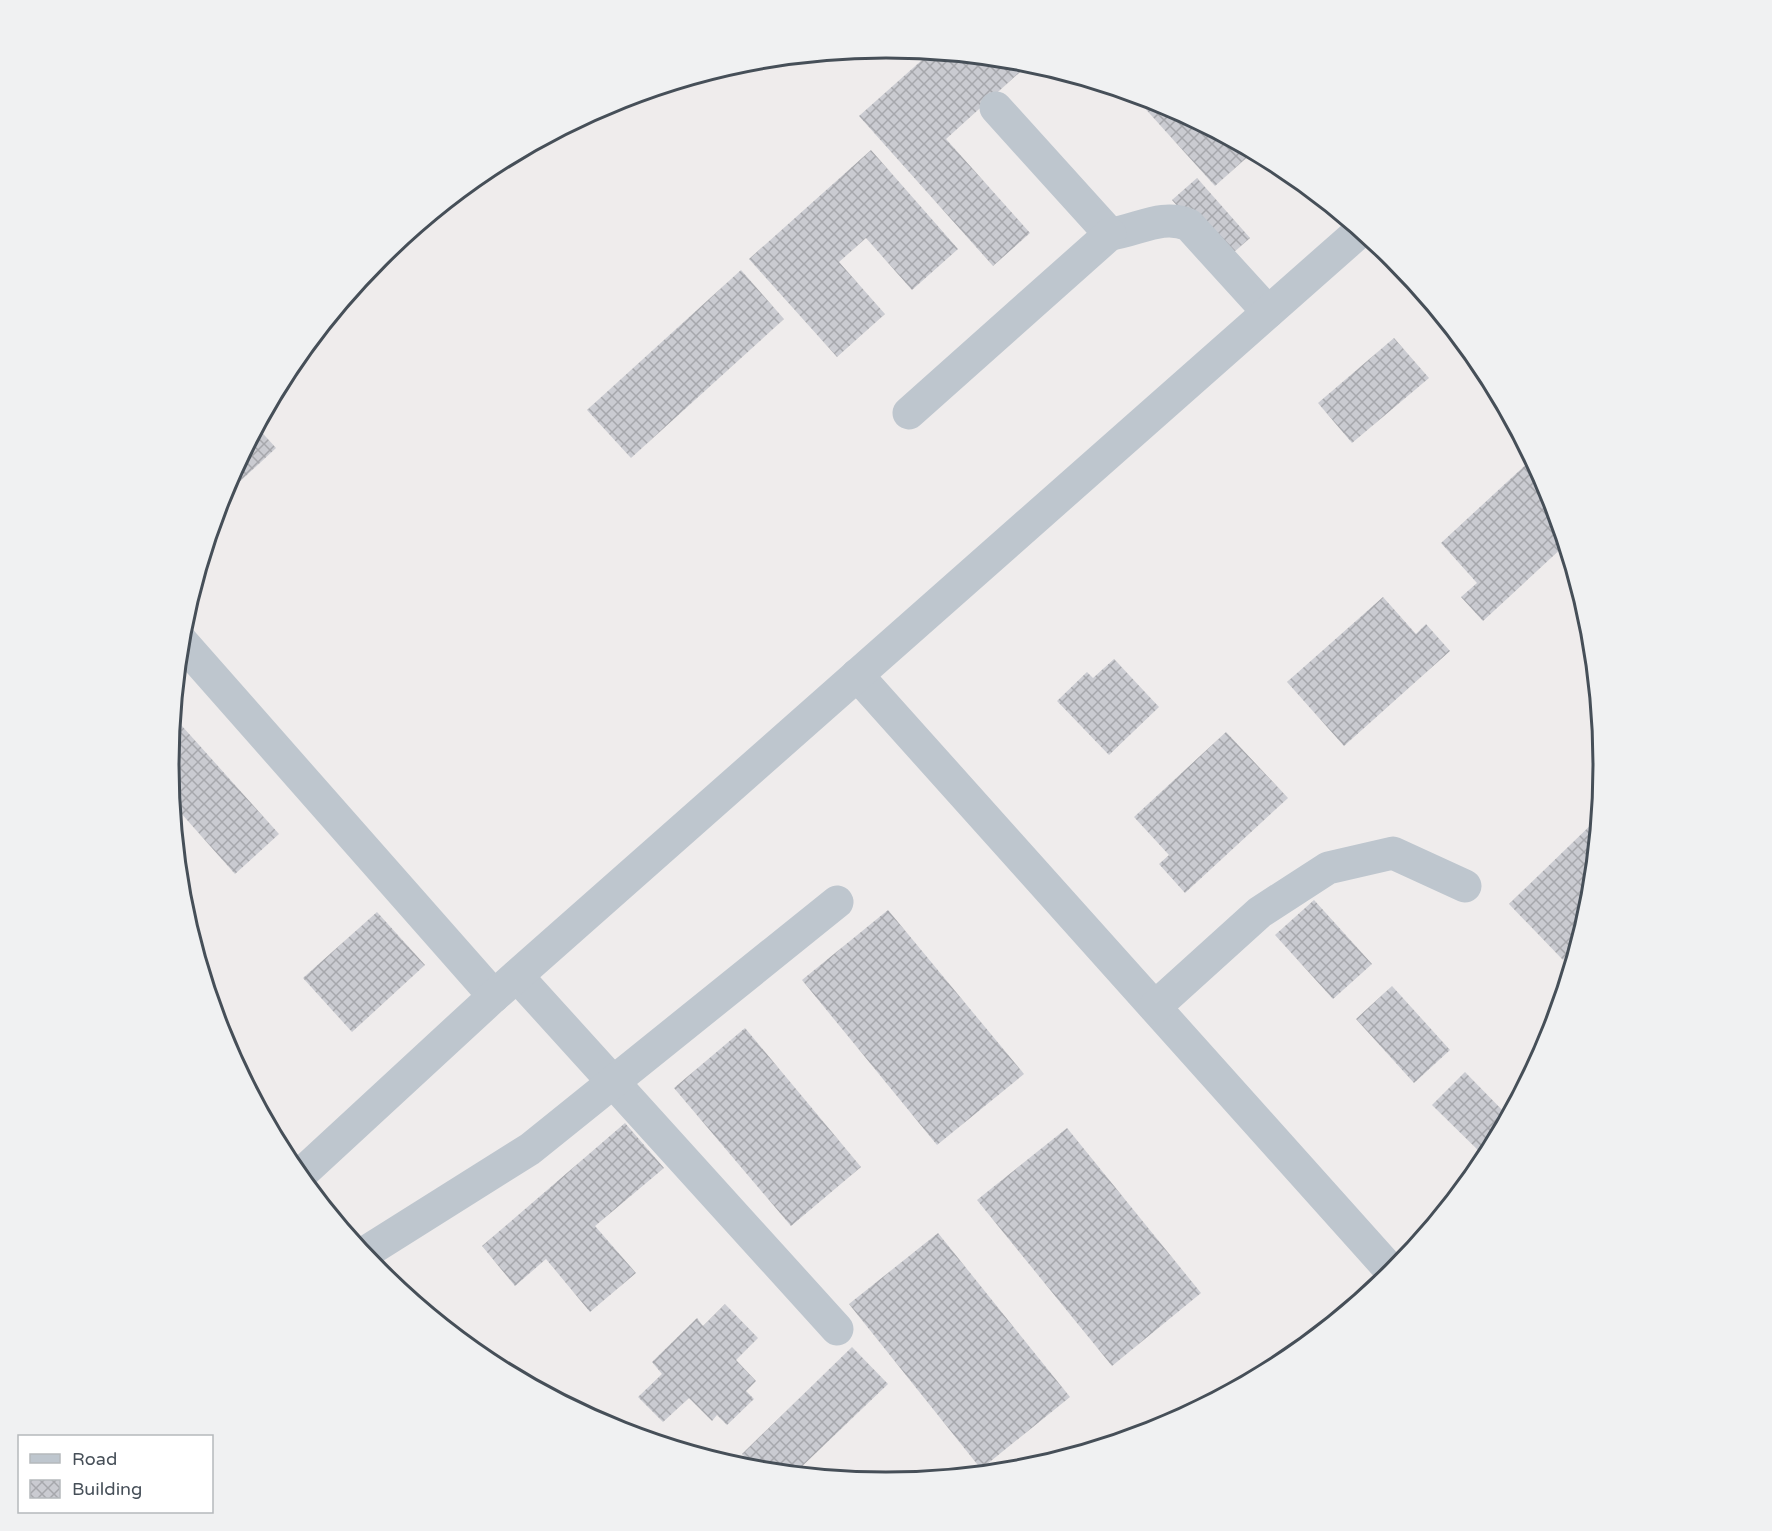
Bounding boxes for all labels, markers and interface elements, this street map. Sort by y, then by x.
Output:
legend [18,1435,213,1513]
text: Road [72,1448,117,1470]
text: Building [72,1478,142,1500]

